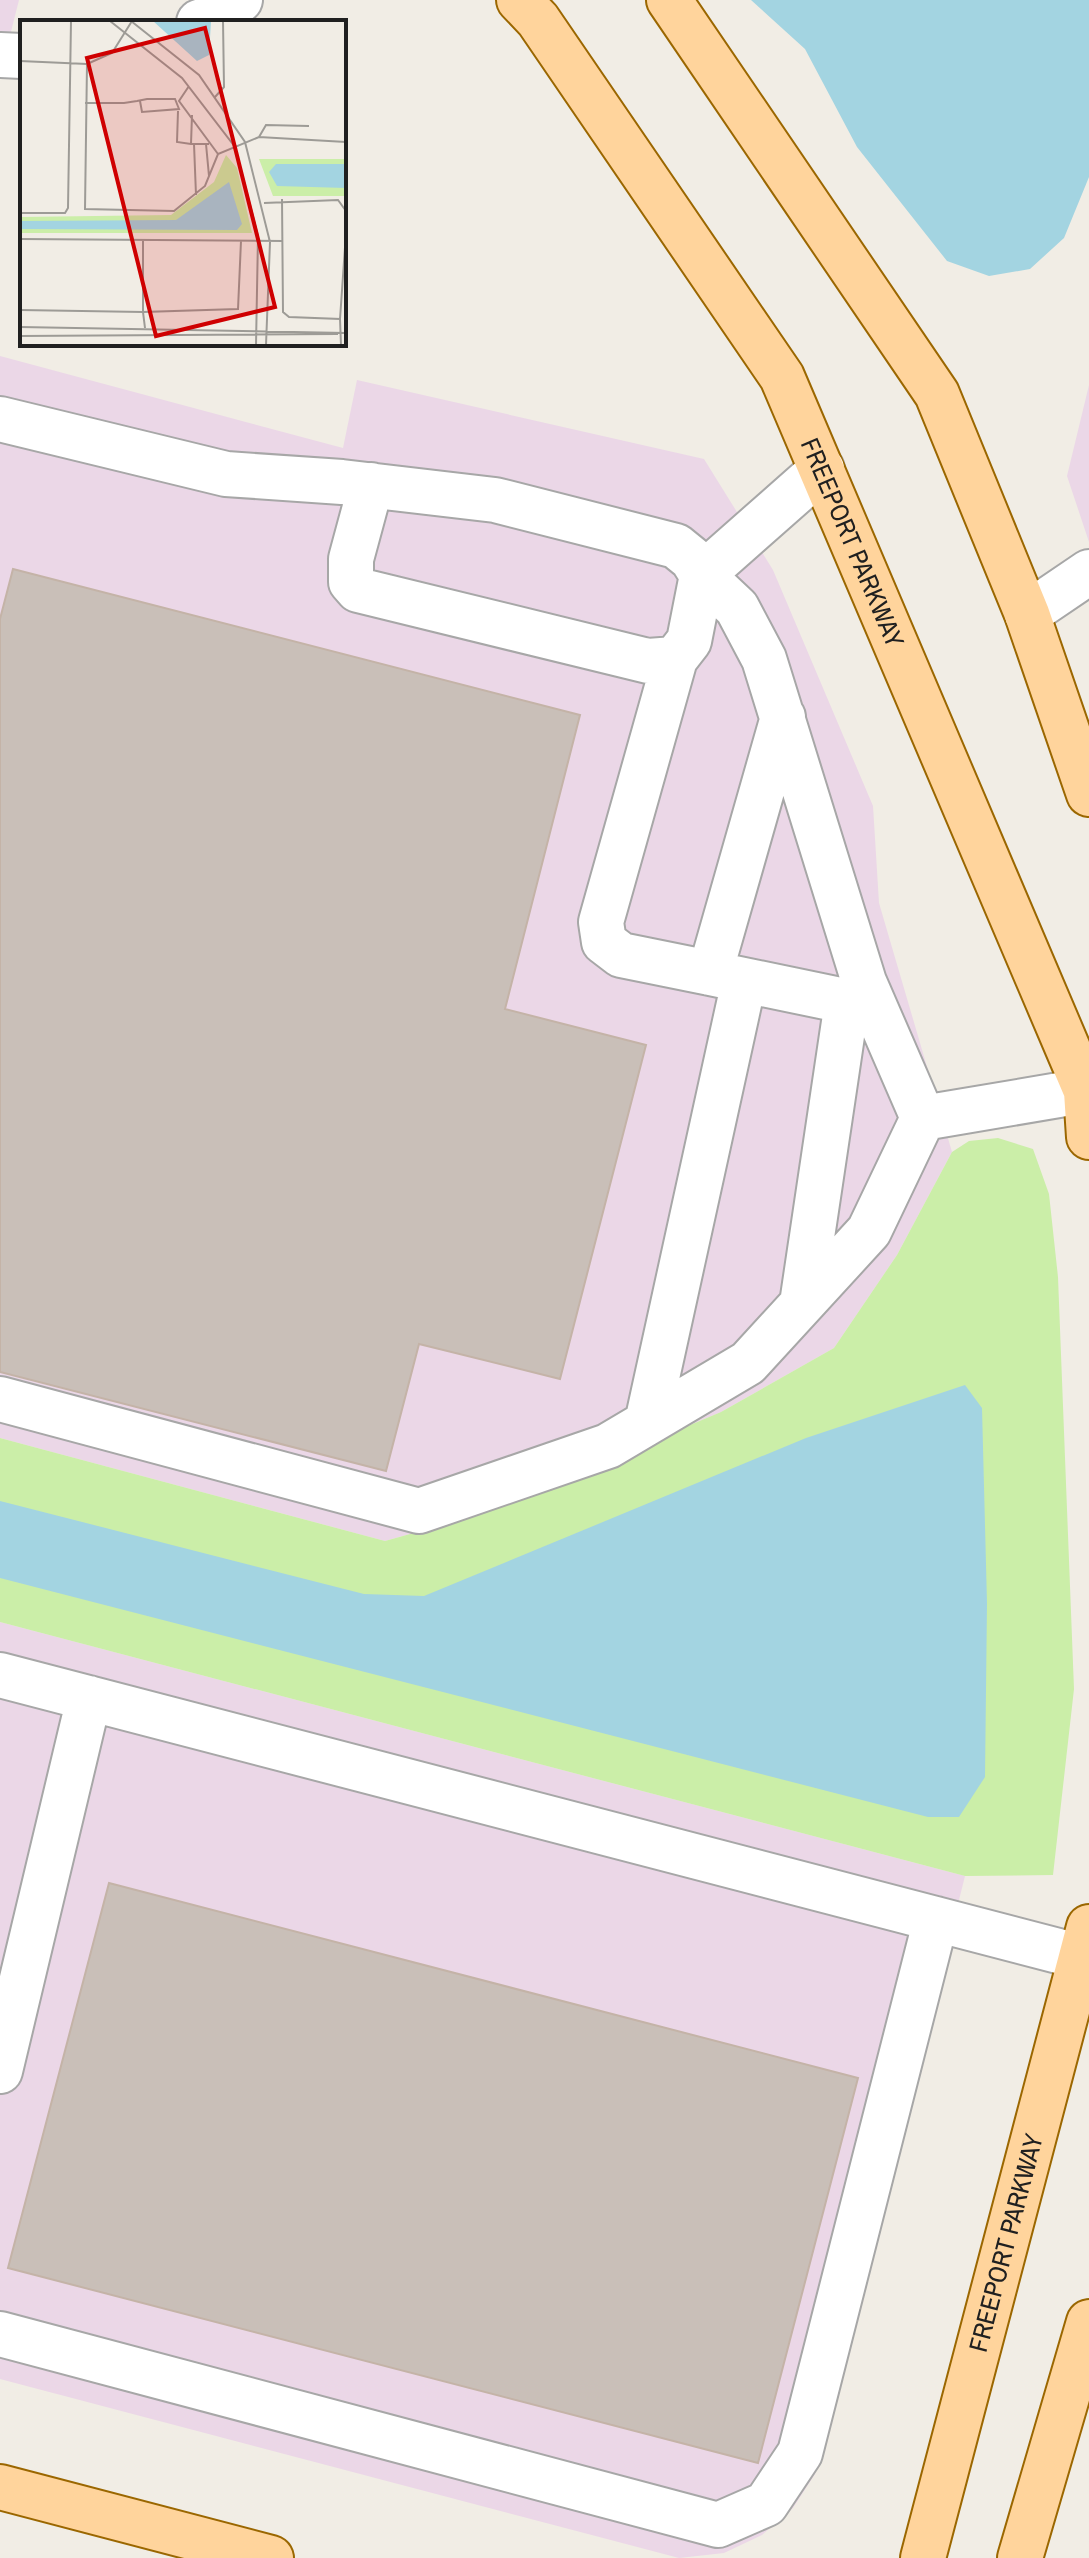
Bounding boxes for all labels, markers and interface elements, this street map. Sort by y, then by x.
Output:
inset map [20,20,346,346]
street label: FREEPORT PARKWAY [793,432,913,653]
street label: FREEPORT PARKWAY [960,2129,1051,2355]

